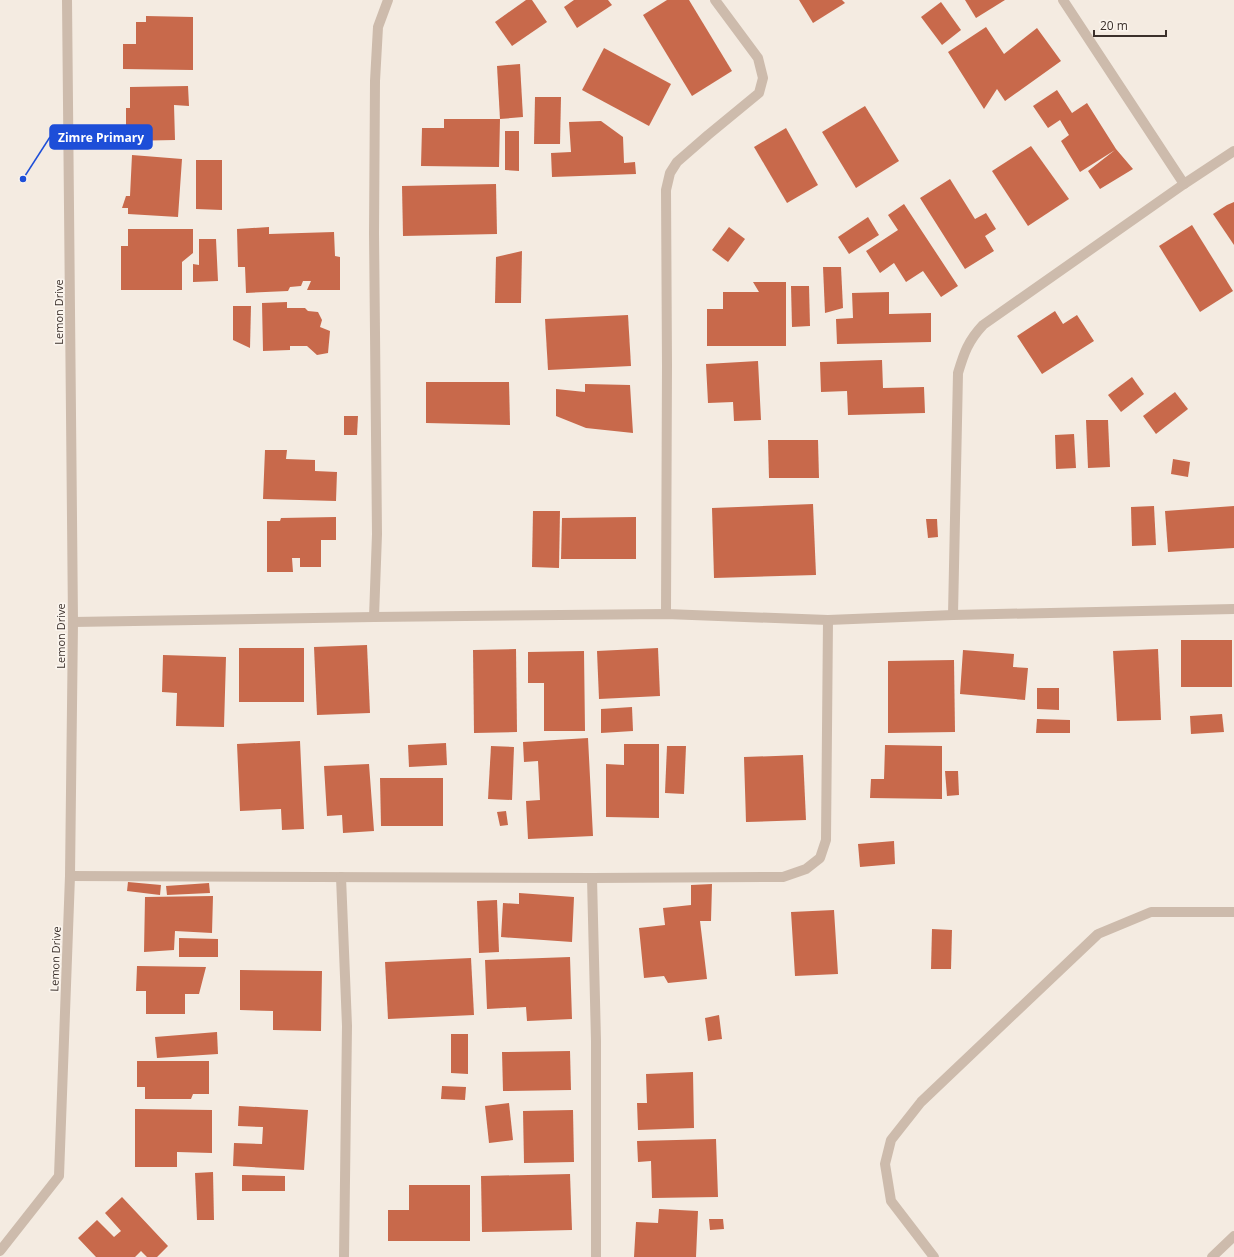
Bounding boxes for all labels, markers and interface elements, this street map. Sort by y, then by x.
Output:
scale bar [1094,12,1166,38]
text: 20 m [1100,17,1128,34]
callout: Zimre Primary [50,125,152,149]
text: Zimre Primary [58,129,144,146]
street label: Lemon Drive [51,279,66,345]
street label: Lemon Drive [53,603,68,669]
street label: Lemon Drive [46,926,64,992]

